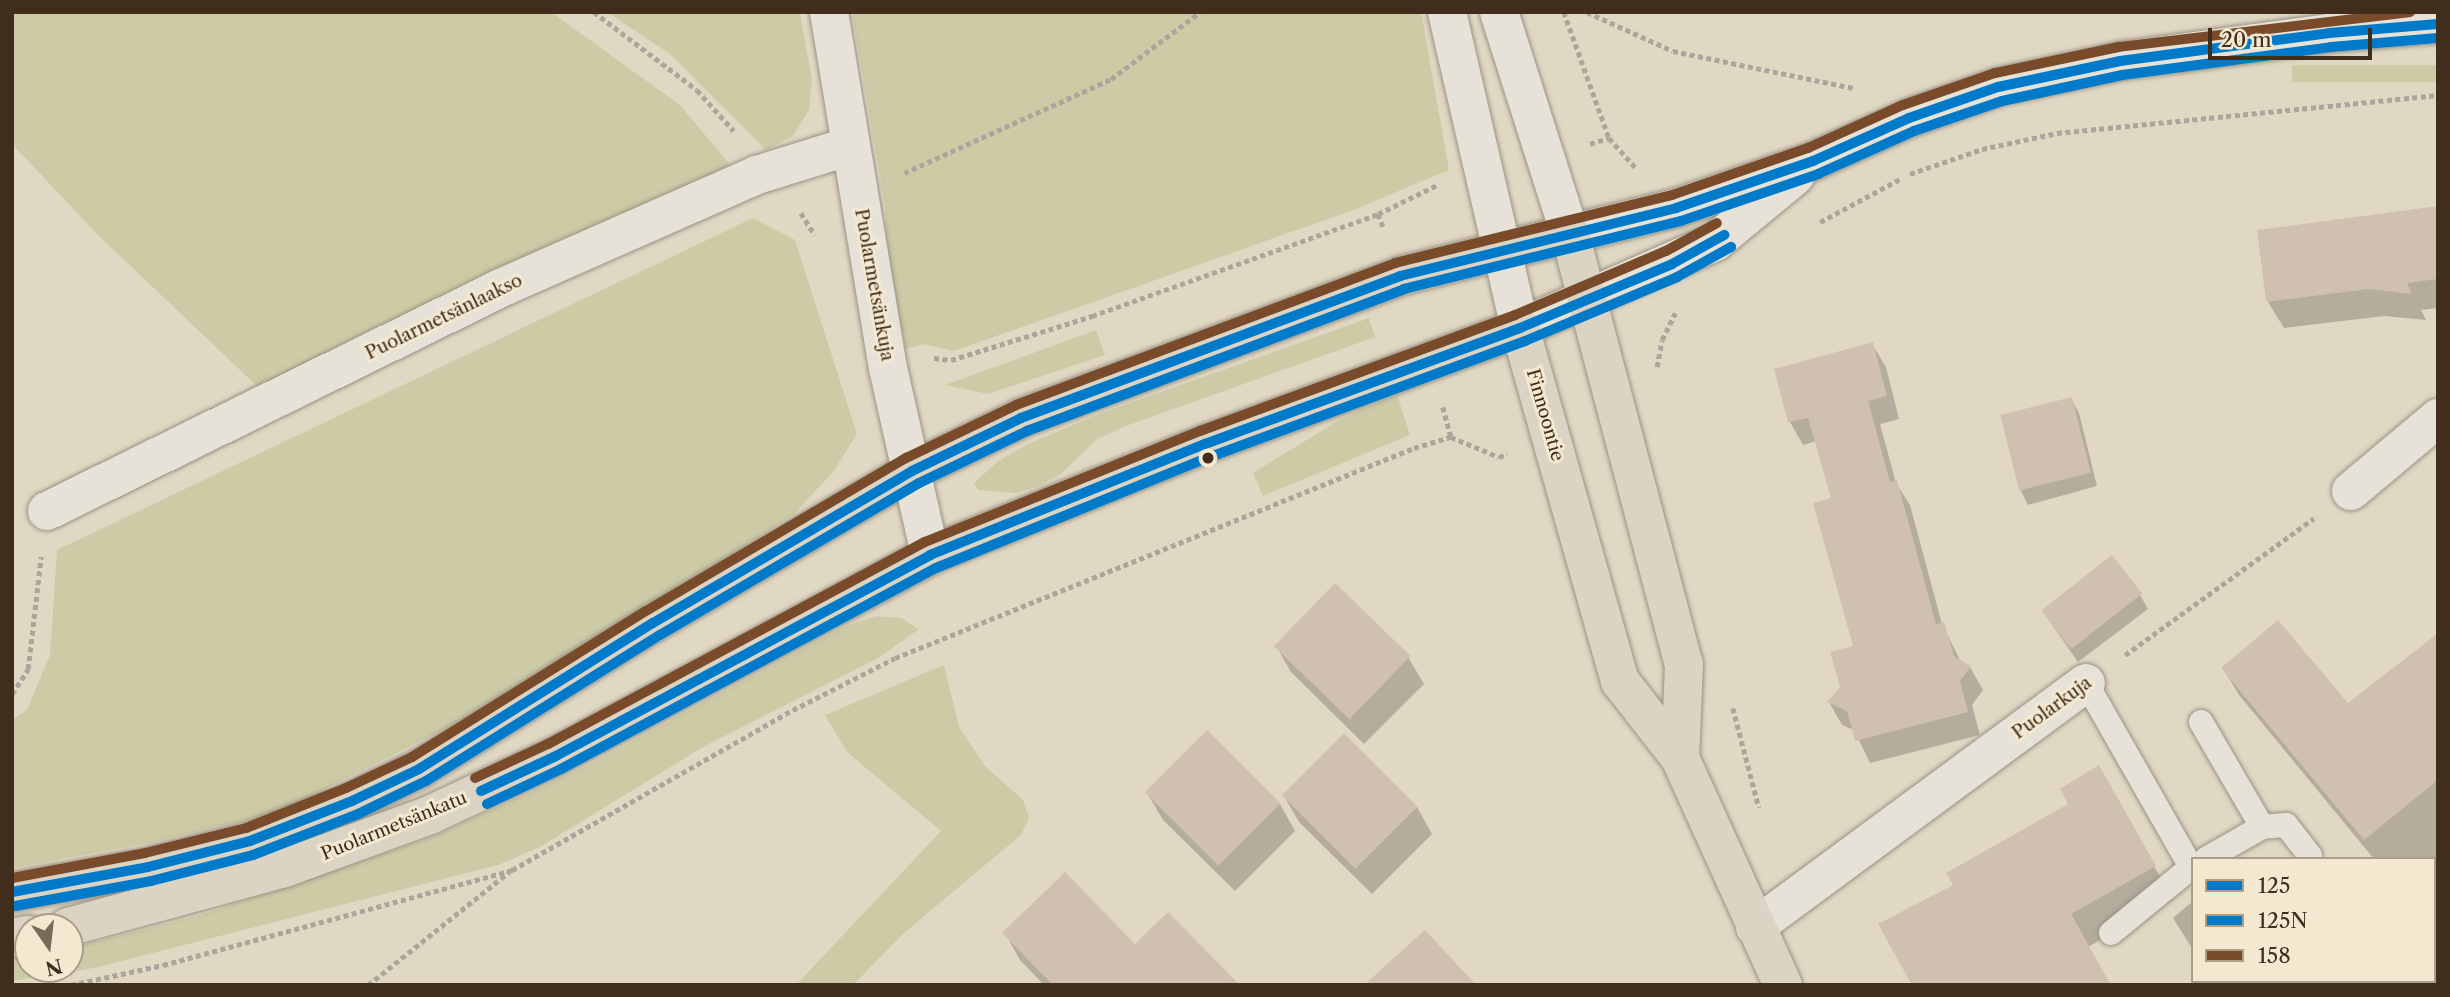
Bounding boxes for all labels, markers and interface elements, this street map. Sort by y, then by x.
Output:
scale bar [2212,14,2376,58]
text: 20 m [2221,27,2272,52]
street label: Puolarmetsänkuja [850,207,898,363]
street label: Puolarmetsänlaakso [362,270,526,364]
street label: Finnoontie [1522,366,1568,464]
unlabelled marker [1201,451,1215,465]
street label: Puolarkuja [2008,672,2096,744]
street label: Puolarmetsänkatu [318,787,470,865]
legend [2191,857,2436,983]
text: 125 [2258,873,2290,898]
text: 125N [2258,908,2308,933]
north arrow [14,913,84,983]
text: 158 [2258,943,2291,968]
text: N [43,954,65,980]

